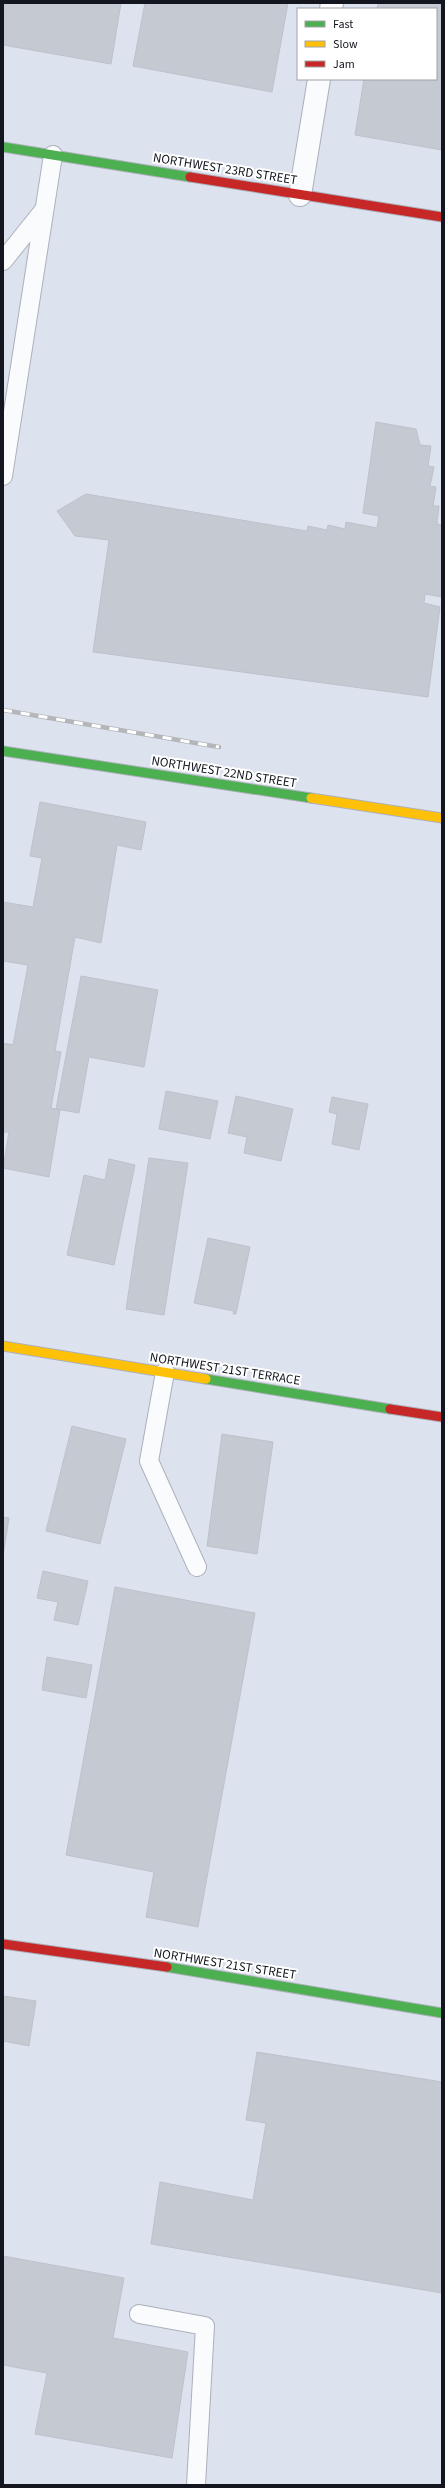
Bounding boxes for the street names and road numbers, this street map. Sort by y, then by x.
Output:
street label: NORTHWEST 23RD STREET [152,149,298,189]
street label: NORTHWEST 22ND STREET [150,752,298,792]
street label: NORTHWEST 21ST TERRACE [149,1348,302,1390]
street label: NORTHWEST 21ST STREET [153,1944,298,1984]

